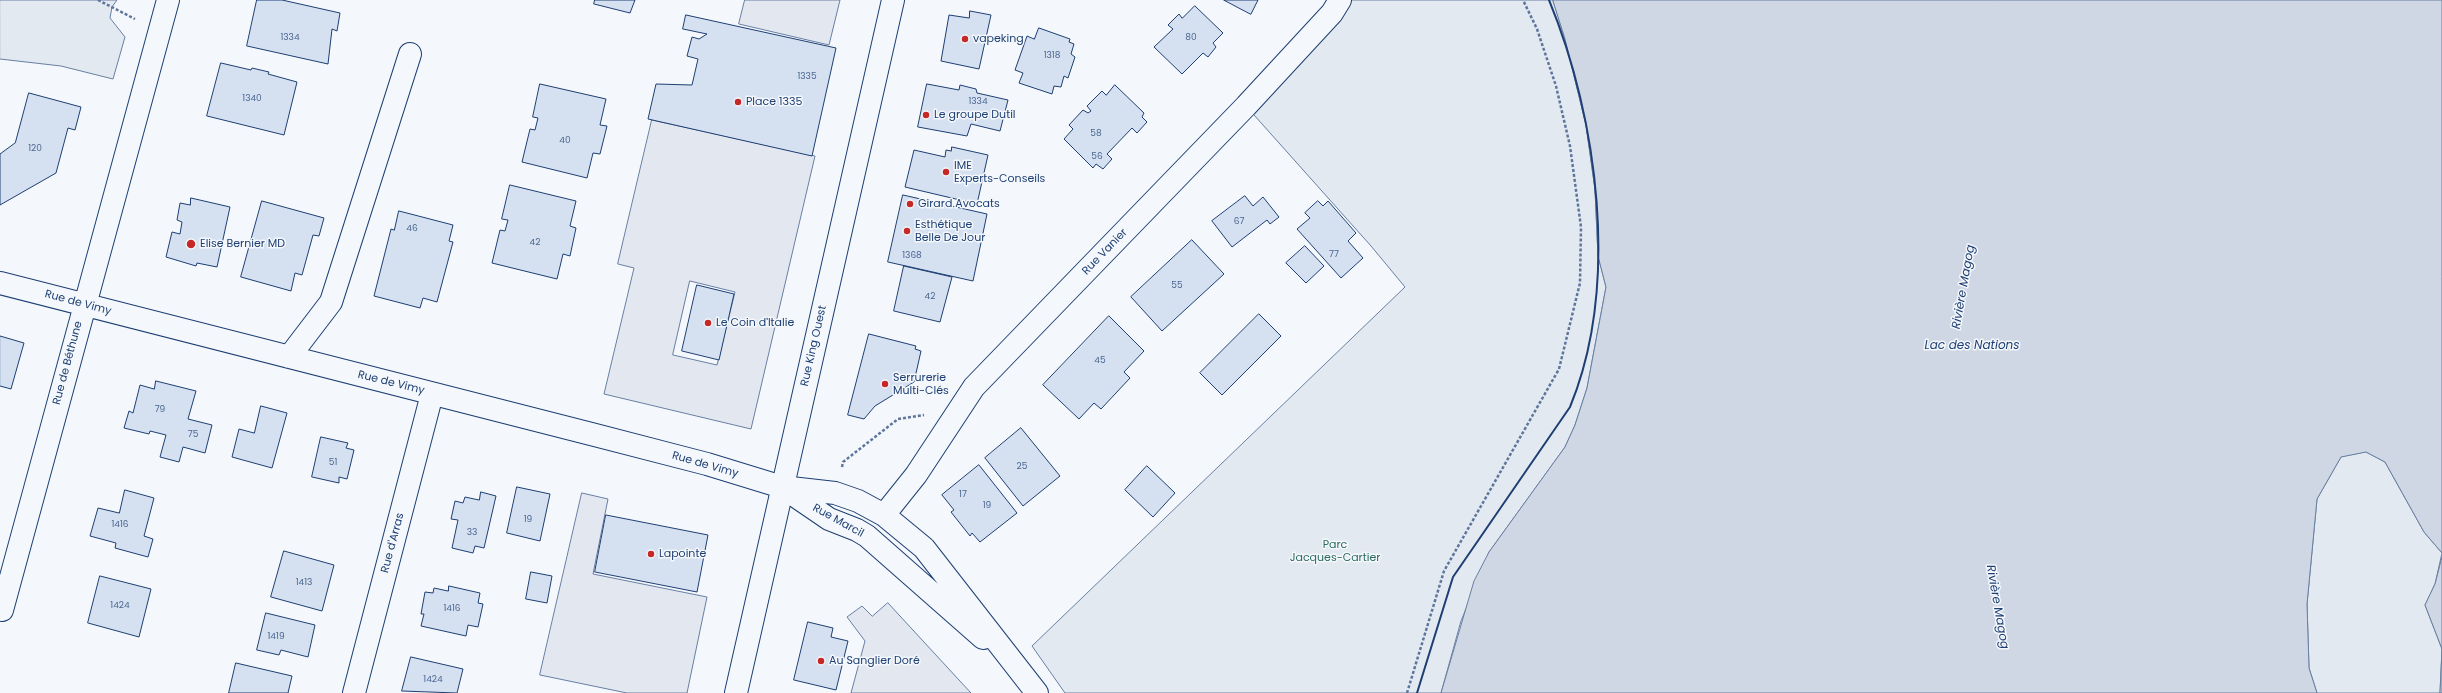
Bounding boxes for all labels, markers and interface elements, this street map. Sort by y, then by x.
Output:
place label: vapeking [973,32,1024,46]
house number: 1334 [280,33,300,43]
house number: 80 [1185,33,1197,43]
marker: vapeking [960,34,970,44]
house number: 1318 [1044,51,1060,61]
house number: 1335 [797,72,817,82]
house number: 1340 [242,94,262,104]
place label: Place 1335 [746,95,802,109]
marker: Place 1335 [733,97,743,107]
house number: 1334 [968,97,988,107]
place label: Le groupe Dutil [934,108,1016,122]
marker: Le groupe Dutil [921,110,931,120]
house number: 58 [1090,129,1102,139]
house number: 40 [559,136,571,146]
house number: 120 [28,144,42,154]
house number: 56 [1091,152,1103,162]
place label: IME Experts-Conseils [954,159,1045,185]
marker: IME Experts-Conseils [941,167,951,177]
place label: Girard Avocats [918,197,1000,211]
marker: Girard Avocats [905,199,915,209]
house number: 67 [1234,217,1244,227]
place label: Esthétique Belle De Jour [915,218,985,244]
house number: 46 [406,224,418,234]
marker: Esthétique Belle De Jour [902,226,912,236]
street label: Rue Vanier [1080,226,1130,278]
place label: Elise Bernier MD [200,237,285,251]
marker: Elise Bernier MD [185,238,197,250]
house number: 42 [530,238,540,248]
water label: Rivière Magog [1950,244,1978,330]
house number: 77 [1329,250,1339,260]
house number: 1368 [902,251,922,261]
house number: 55 [1171,281,1183,291]
street label: Rue de Vimy [43,288,113,318]
house number: 42 [925,292,935,302]
street label: Rue King Ouest [798,304,830,388]
place label: Le Coin d'Italie [716,316,794,330]
marker: Le Coin d'Italie [703,318,713,328]
street label: Rue de Béthune [50,320,86,406]
water label: Lac des Nations [1924,339,2020,353]
house number: 45 [1094,356,1106,366]
street label: Rue de Vimy [356,368,426,398]
place label: Serrurerie Multi-Clés [893,371,949,397]
marker: Serrurerie Multi-Clés [880,379,890,389]
house number: 79 [155,405,165,415]
house number: 75 [188,430,198,440]
street label: Rue de Vimy [670,449,740,481]
house number: 51 [329,458,337,468]
house number: 25 [1017,462,1027,472]
house number: 17 [959,490,967,500]
house number: 19 [983,501,991,511]
street label: Rue Marcil [810,502,866,540]
street label: Rue d'Arras [379,512,407,574]
house number: 19 [524,515,532,525]
house number: 1416 [111,520,129,530]
house number: 33 [467,528,477,538]
park label: Parc Jacques-Cartier [1290,538,1380,564]
place label: Lapointe [659,547,706,561]
marker: Lapointe [646,549,656,559]
water label: Rivière Magog [1983,564,2011,650]
house number: 1413 [296,578,312,588]
house number: 1424 [110,601,130,611]
house number: 1416 [443,604,461,614]
house number: 1419 [267,632,285,642]
place label: Au Sanglier Doré [829,654,920,668]
marker: Au Sanglier Doré [816,656,826,666]
house number: 1424 [423,675,443,685]

